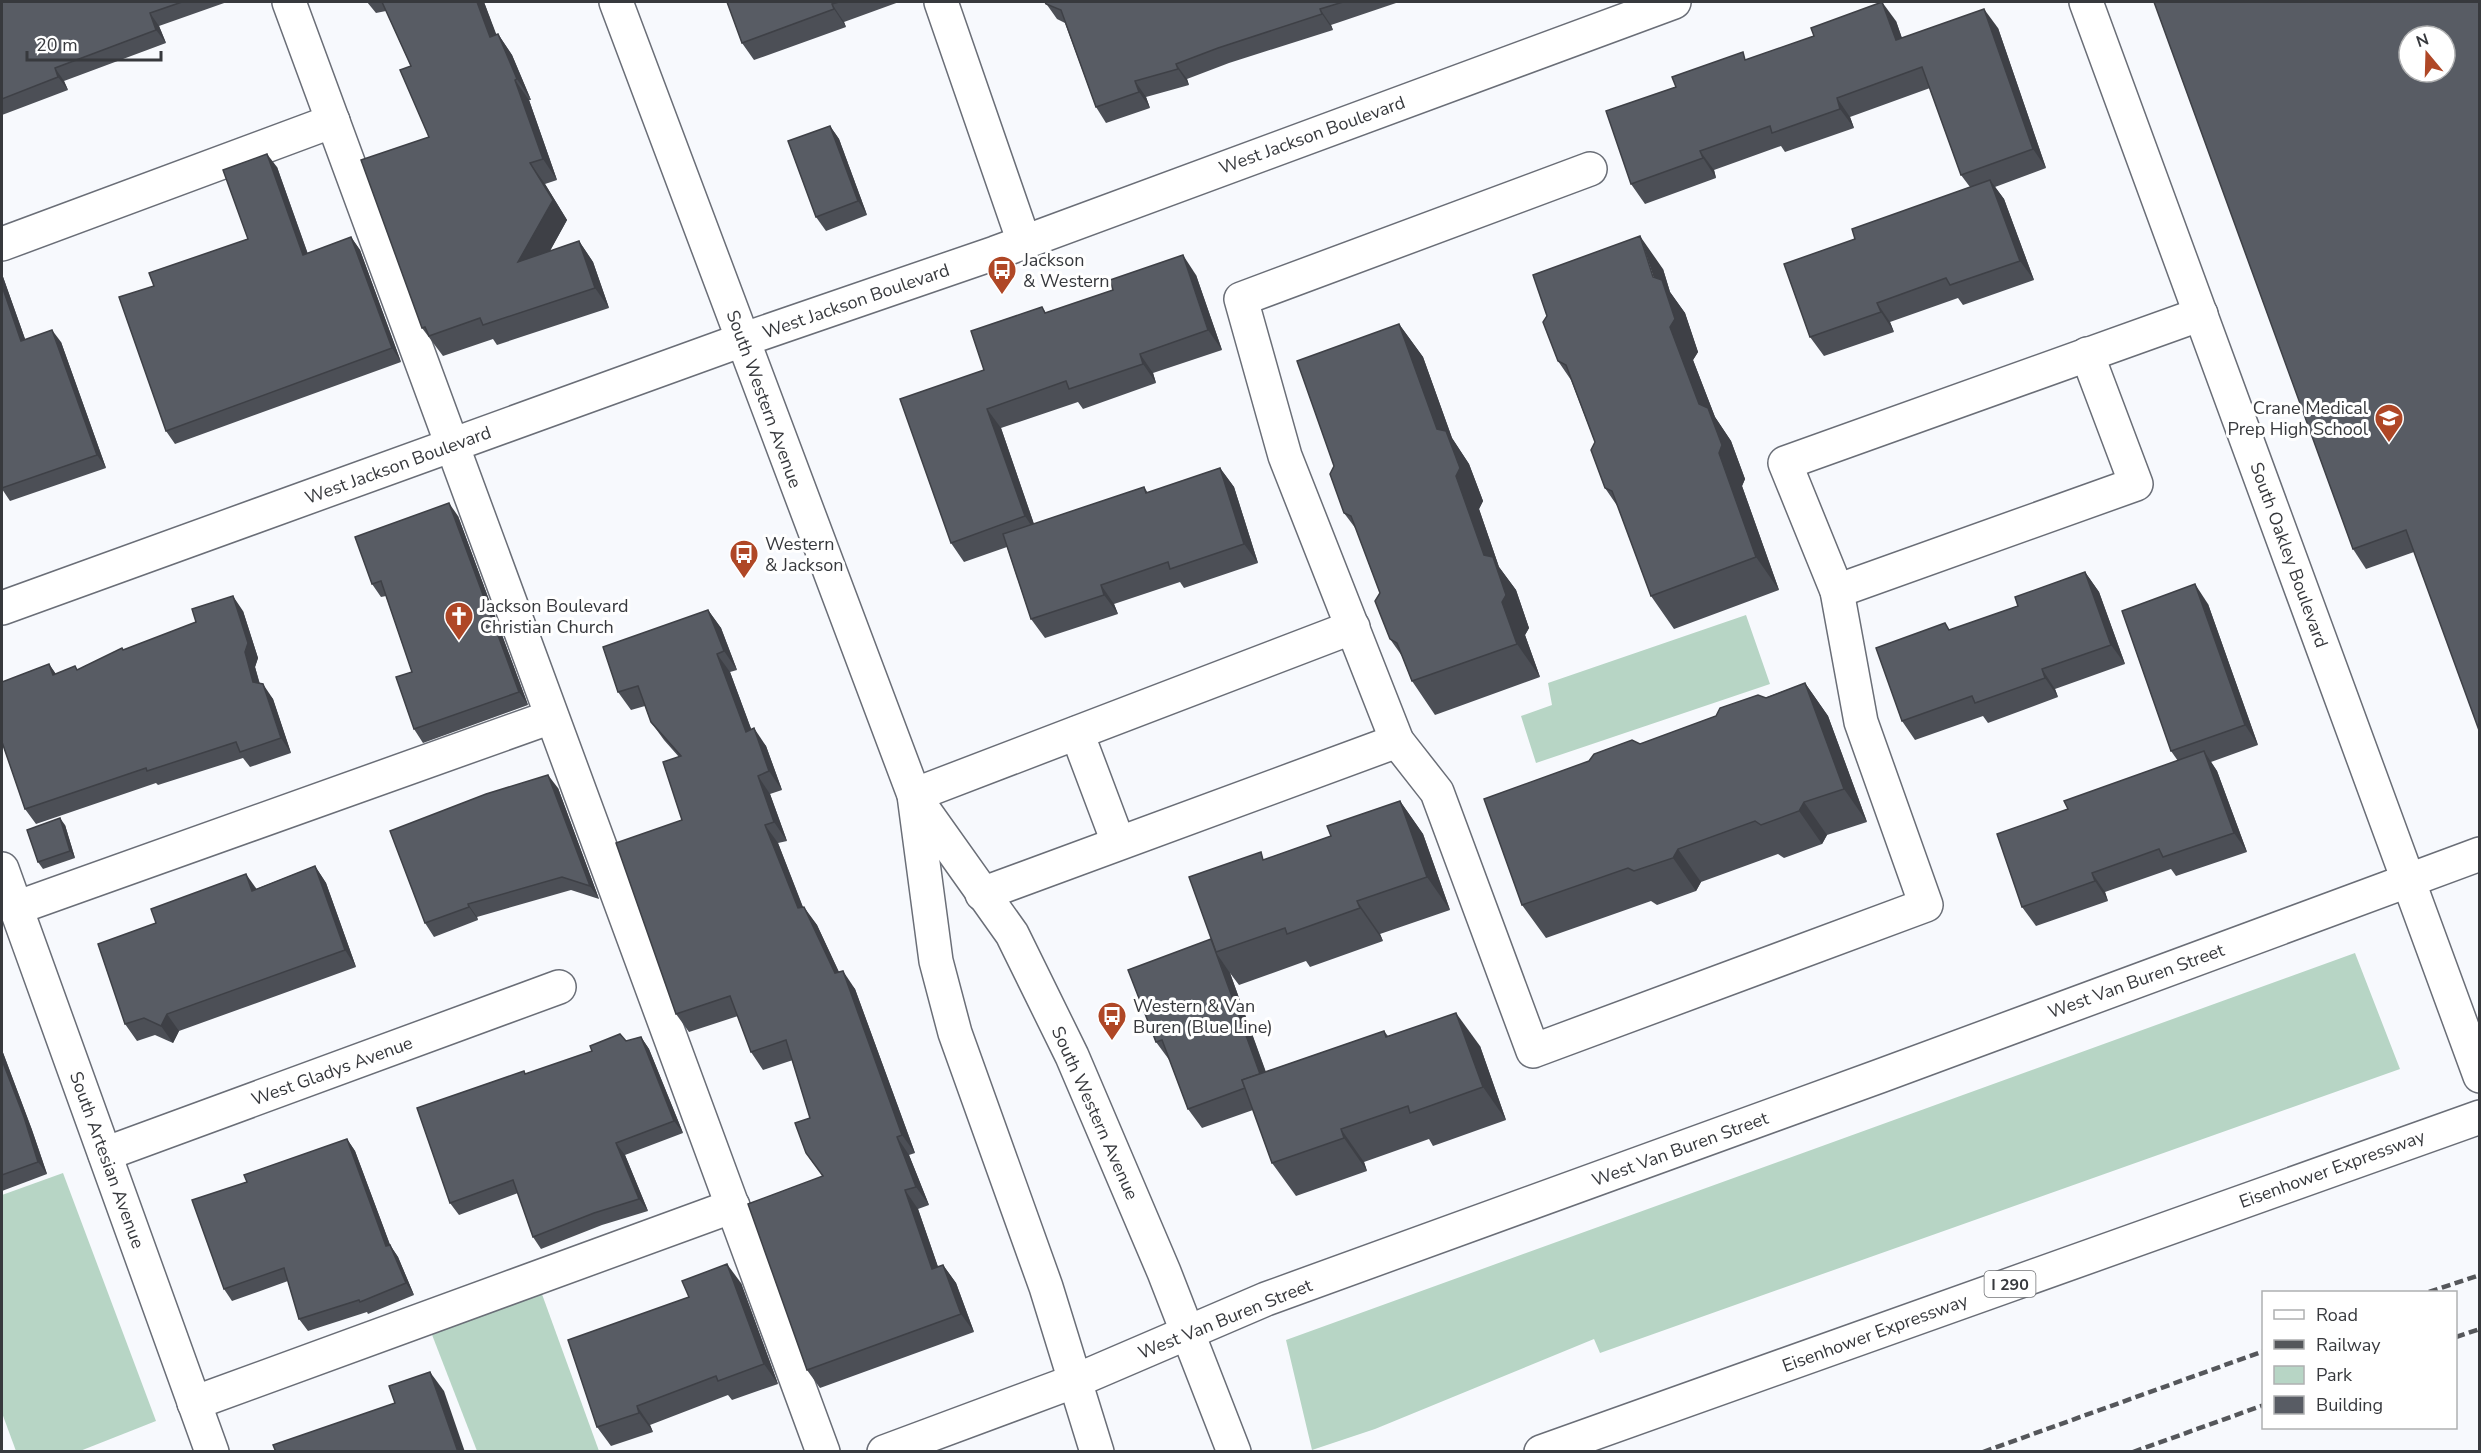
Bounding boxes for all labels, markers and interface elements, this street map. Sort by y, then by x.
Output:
scale bar [27,24,160,62]
north arrow [2397,24,2457,84]
text: N [2413,28,2432,53]
text: 20 m [36,33,78,57]
street label: West Jackson Boulevard [1216,90,1408,180]
place label: Jackson & Western [1022,248,1109,293]
bus stop icon: Jackson & Western [986,254,1018,296]
street label: West Jackson Boulevard [759,258,953,344]
street label: South Western Avenue [721,307,807,491]
place label: Crane Medical Prep High School [2228,396,2369,441]
school or university icon: Crane Medical Prep High School [2373,402,2405,444]
street label: West Jackson Boulevard [302,420,494,510]
street label: South Oakley Boulevard [2244,459,2334,651]
place label: Western & Jackson [765,532,844,577]
bus stop icon: Western & Jackson [728,538,760,580]
place label: Jackson Boulevard Christian Church [479,594,628,639]
church icon: Jackson Boulevard Christian Church [443,600,475,642]
street label: West Van Buren Street [2045,938,2228,1024]
place label: Western & Van Buren (Blue Line) [1133,994,1273,1039]
bus stop icon: Western & Van Buren (Blue Line) [1096,1000,1128,1042]
street label: South Western Avenue [1046,1022,1144,1204]
street label: West Gladys Avenue [248,1031,416,1111]
street label: South Artesian Avenue [64,1068,150,1252]
street label: West Van Buren Street [1589,1106,1772,1192]
street label: Eisenhower Expressway [2236,1124,2429,1214]
road number: I 290 [1984,1271,2036,1297]
street label: West Van Buren Street [1134,1273,1316,1365]
street label: Eisenhower Expressway [1779,1288,1972,1378]
legend [2262,1291,2457,1429]
text: Road [2316,1303,2358,1327]
text: Railway [2316,1333,2381,1357]
text: Park [2316,1363,2353,1387]
text: Building [2316,1393,2383,1417]

